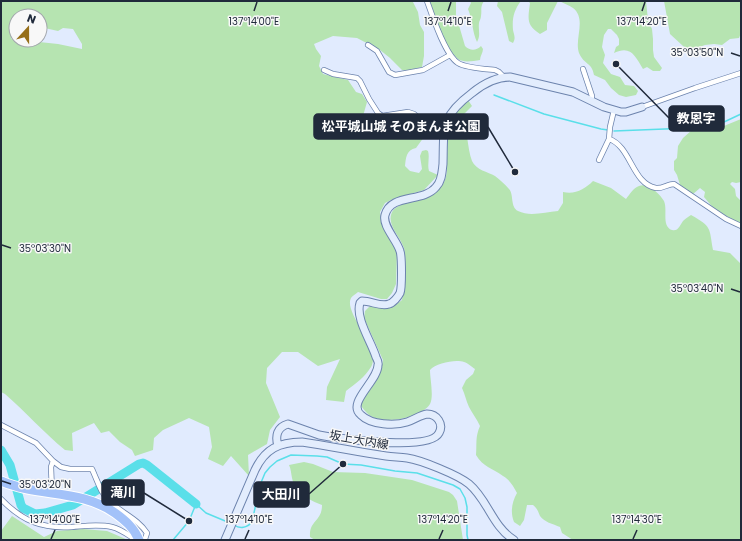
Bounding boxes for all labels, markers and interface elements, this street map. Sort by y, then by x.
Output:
north arrow [8,8,48,48]
text: N [25,10,38,28]
text: 137°14'00"E [229,14,279,29]
text: 137°14'10"E [424,14,472,29]
text: 137°14'20"E [617,14,667,29]
text: 35°03'50"N [671,45,723,60]
callout: 教恩字 [669,106,724,131]
text: 教恩字 [676,109,716,128]
callout: 松平城山城 そのまんま公園 [314,114,488,139]
text: 松平城山城 そのまんま公園 [322,117,480,136]
text: 35°03'30"N [19,241,71,256]
text: 35°03'40"N [671,281,723,296]
street label: 坂上大内線 [328,426,390,453]
text: 35°03'20"N [19,477,71,492]
callout: 滝川 [102,480,144,505]
callout: 大田川 [254,482,309,507]
text: 滝川 [110,483,136,502]
text: 大田川 [261,485,301,504]
text: 137°14'00"E [30,512,80,527]
text: 137°14'10"E [225,512,273,527]
text: 137°14'20"E [418,512,468,527]
text: 137°14'30"E [612,512,662,527]

